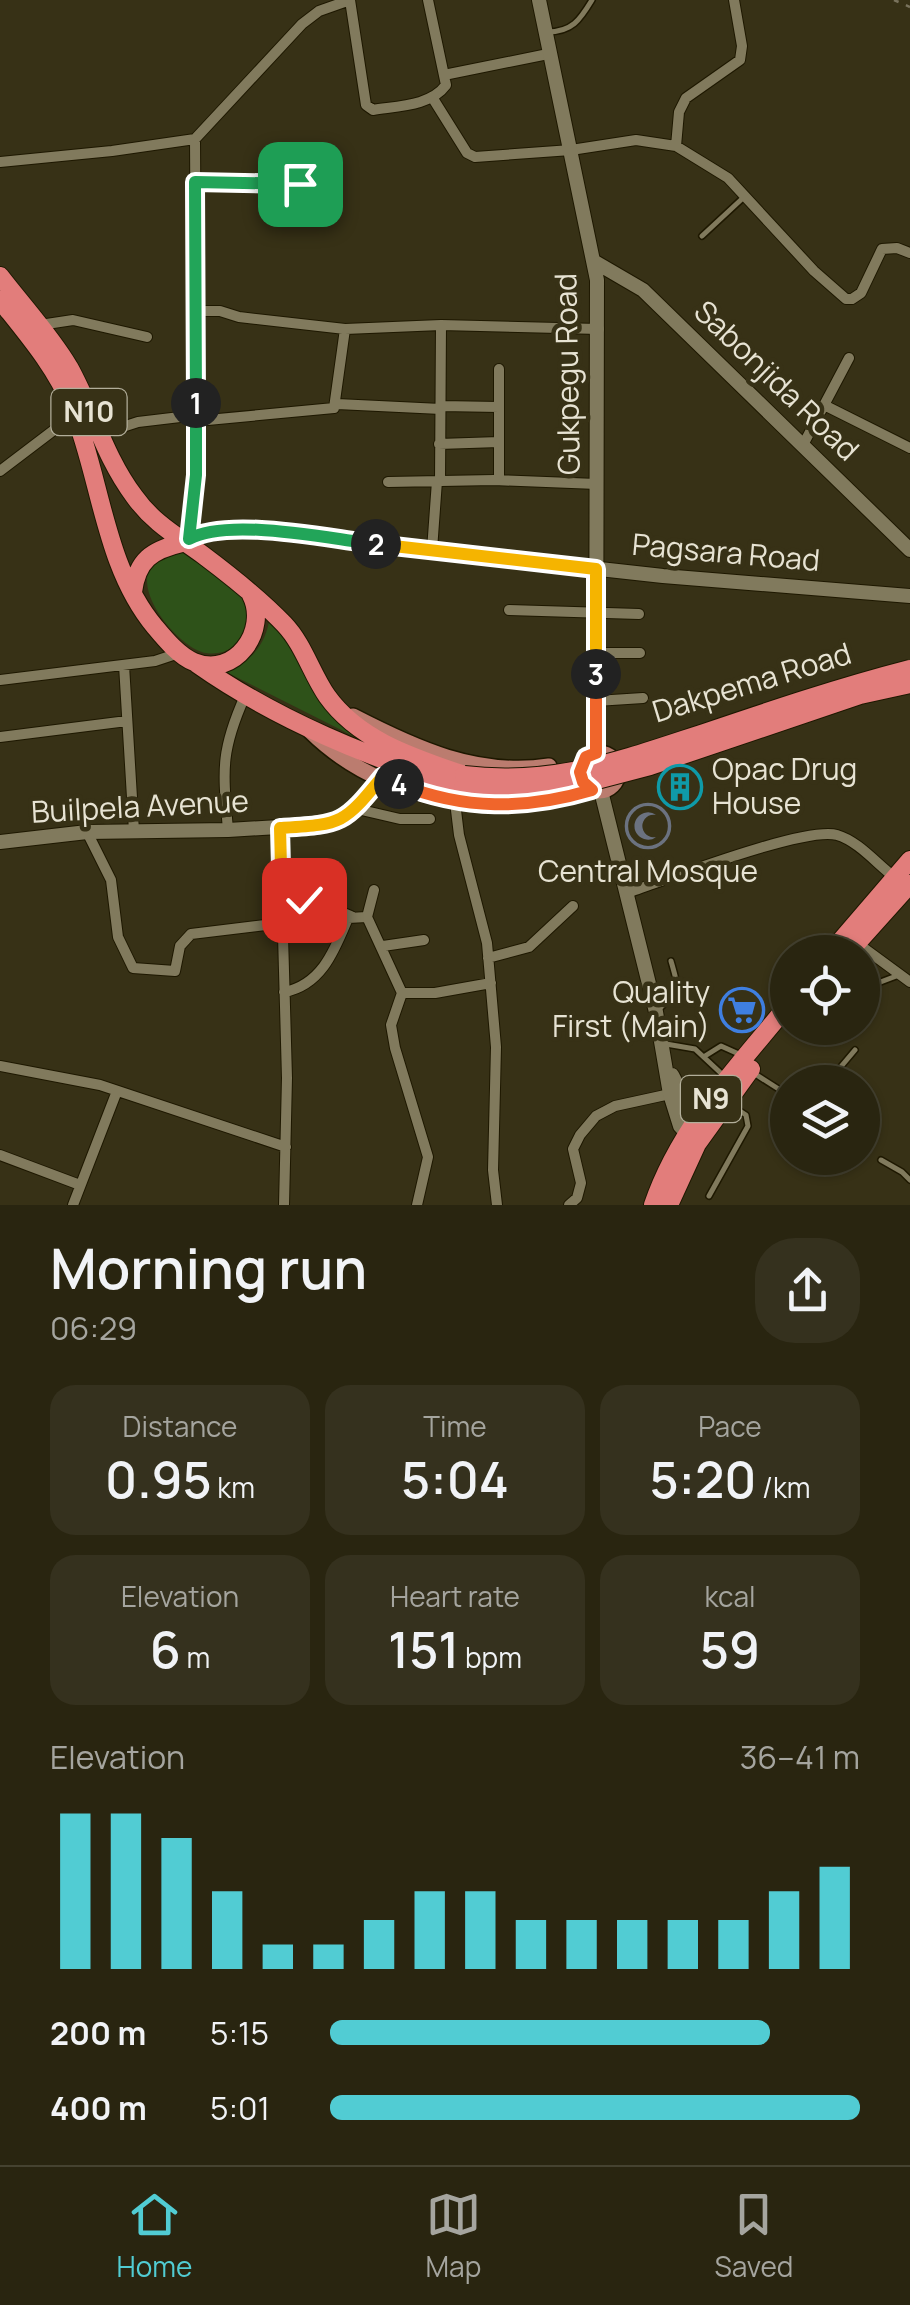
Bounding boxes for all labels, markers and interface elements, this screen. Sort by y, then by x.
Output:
pin [258,142,343,227]
icon: arrive [273,157,328,212]
street label: Gukpegu Road [544,273,589,475]
street label: Sabonjida Road [686,291,868,469]
pin: 1 [171,378,221,428]
text: 1 [190,384,202,422]
road number: N10 [52,389,126,435]
pin: 2 [351,519,401,569]
street label: Pagsara Road [631,523,822,580]
text: 2 [368,525,384,563]
street label: Dakpema Road [647,632,856,731]
pin: 3 [571,649,621,699]
text: 3 [588,655,604,693]
place label: Opac Drug House [712,748,857,823]
pin: 4 [374,759,424,809]
building icon: Opac Drug House [657,764,703,810]
text: 4 [390,765,408,803]
street label: Builpela Avenue [30,779,250,832]
mosque icon: Central Mosque [625,803,671,849]
place label: Central Mosque [538,850,758,891]
pin [262,858,347,943]
icon: check [277,873,332,928]
map controls [770,935,880,1175]
button: locate [770,935,880,1045]
place label: Quality First (Main) [552,971,710,1046]
supermarket icon: Quality First (Main) [719,987,765,1033]
button: layers [770,1065,880,1175]
road number: N9 [681,1076,741,1122]
text: Morning run [50,1230,367,1306]
button: share [755,1238,860,1343]
text: 06:29 [50,1306,137,1350]
text: Distance [123,1407,237,1445]
text: Time [423,1407,487,1445]
text: Pace [698,1407,762,1445]
text: 0.95 [105,1445,212,1513]
text: 5:04 [401,1445,509,1513]
text: 5:20 [649,1445,756,1513]
text: km [212,1468,255,1506]
text: /km [756,1468,811,1506]
text: Elevation [121,1577,239,1615]
text: Heart rate [390,1577,520,1615]
text: kcal [704,1577,756,1615]
text: 6 [150,1615,181,1683]
text: 151 [388,1615,459,1683]
text: 59 [700,1615,760,1683]
text: m [181,1638,210,1676]
text: bpm [459,1638,522,1676]
text: Elevation [50,1735,185,1779]
text: 36–41 m [740,1735,860,1779]
text: 200 m [50,2011,146,2055]
text: 5:15 [210,2011,269,2055]
text: 400 m [50,2086,147,2130]
text: 5:01 [210,2086,270,2130]
tab: Home [117,2187,192,2285]
tab: Map [426,2187,481,2285]
tab: Saved [714,2187,793,2285]

